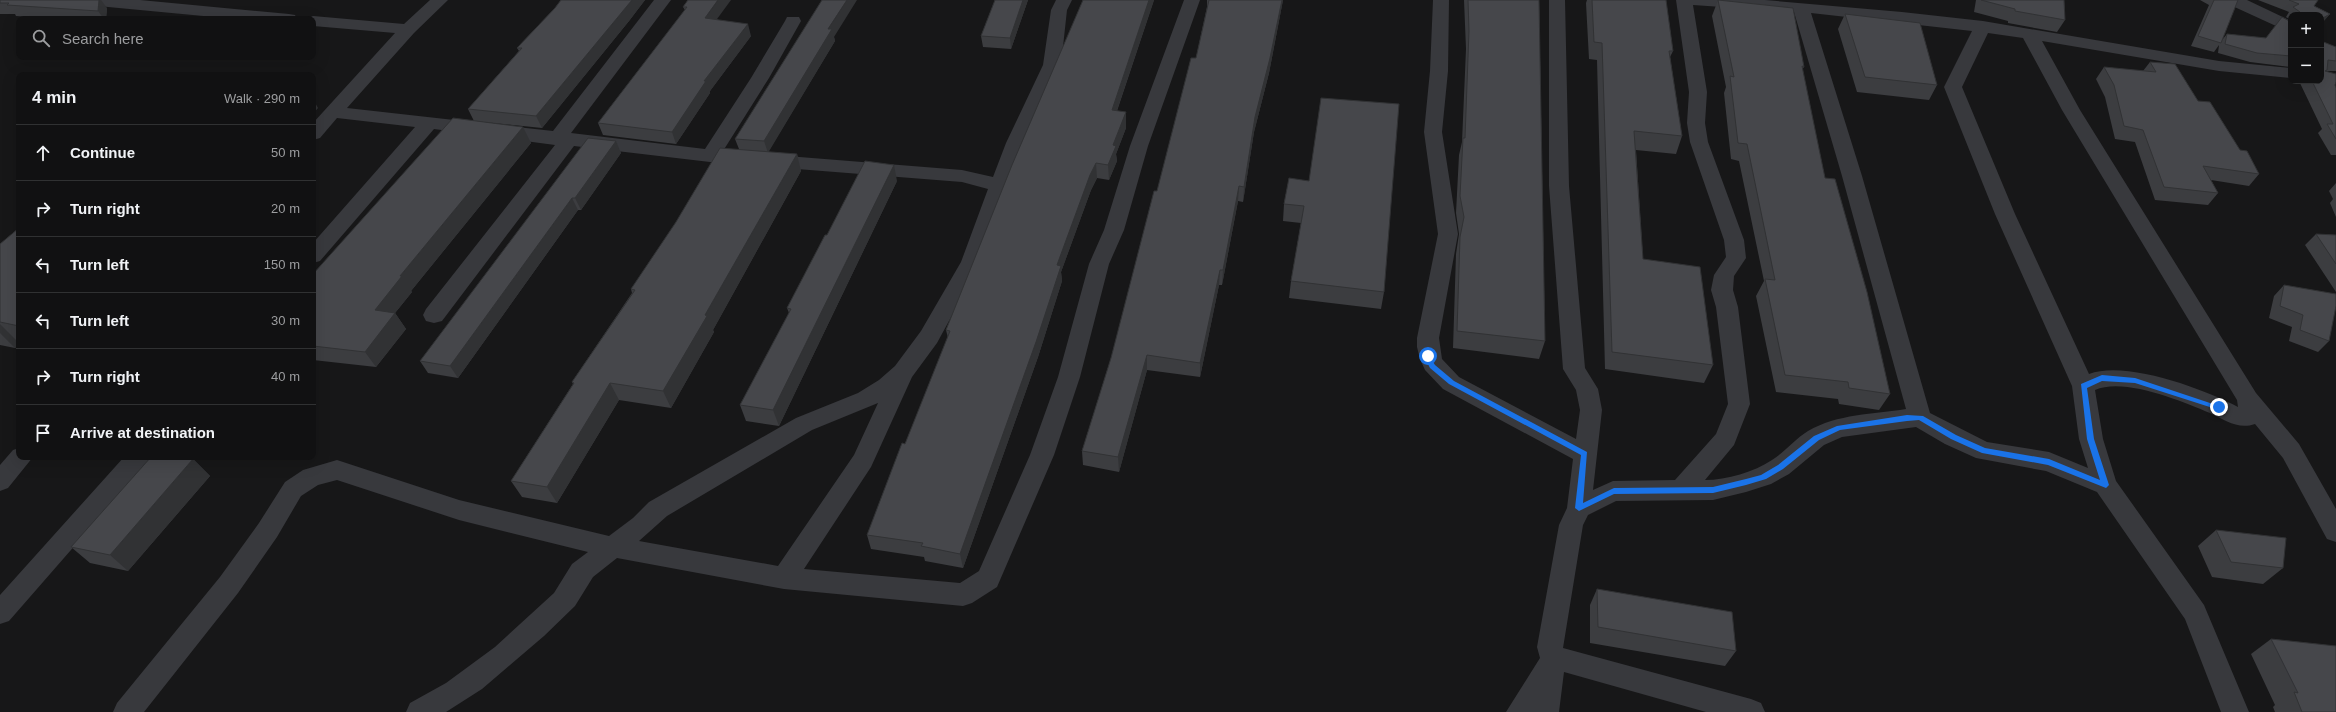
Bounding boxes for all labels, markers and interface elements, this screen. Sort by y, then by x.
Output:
map controls [2288,12,2324,84]
button: + [2288,12,2324,48]
search box [16,16,316,60]
icon: search [30,27,52,49]
text: Search here [62,30,144,47]
button: − [2288,48,2324,84]
text: 4 min [32,88,76,107]
text: Walk · 290 m [224,91,300,106]
icon: ahead [32,142,54,164]
text: Continue [70,144,135,161]
text: 50 m [271,145,300,160]
icon: right [32,198,54,220]
text: Turn right [70,200,140,217]
text: 20 m [271,201,300,216]
icon: left [32,254,54,276]
text: Turn left [70,256,129,273]
text: 150 m [264,257,300,272]
icon: left [32,310,54,332]
text: Turn left [70,312,129,329]
text: 30 m [271,313,300,328]
route start [1419,347,1437,365]
icon: right [32,366,54,388]
text: Turn right [70,368,140,385]
text: 40 m [271,369,300,384]
route end [2210,398,2228,416]
icon: arrive [32,422,54,444]
text: Arrive at destination [70,424,215,441]

